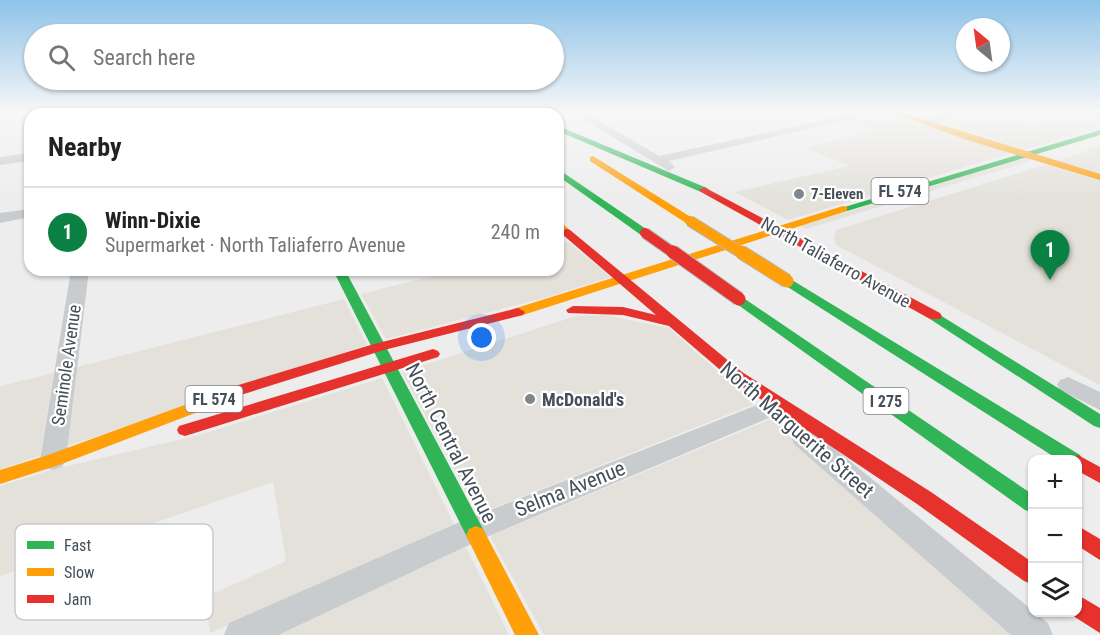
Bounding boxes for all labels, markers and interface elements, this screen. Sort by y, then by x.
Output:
north arrow [956,18,1010,72]
search box [24,24,564,90]
icon: search [45,41,78,74]
text: Search here [93,45,195,70]
text: Nearby [48,132,122,162]
road number: FL 574 [872,178,928,204]
place label: 7-Eleven [811,185,863,203]
marker: 7-Eleven [792,187,806,201]
text: Winn-Dixie [105,208,201,233]
street label: North Taliaferro Avenue [758,212,914,312]
text: 1 [62,220,73,244]
text: 240 m [491,220,540,244]
pin: 1 [1030,230,1070,280]
text: Supermarket · North Taliaferro Avenue [105,233,405,257]
street label: Seminole Avenue [47,303,85,427]
your location [467,323,496,352]
street label: North Marguerite Street [715,357,879,503]
street label: North Central Avenue [400,359,502,527]
road number: FL 574 [186,386,242,412]
road number: I 275 [864,388,908,414]
place label: McDonald's [542,389,624,410]
marker: McDonald's [523,392,537,406]
map controls [1028,455,1082,617]
button: + [1028,455,1082,509]
street label: Selma Avenue [511,456,629,522]
button: − [1028,509,1082,563]
legend [15,524,213,620]
text: Fast [64,536,91,555]
text: Slow [64,563,94,582]
button: layers [1028,563,1082,617]
text: Jam [64,590,91,609]

